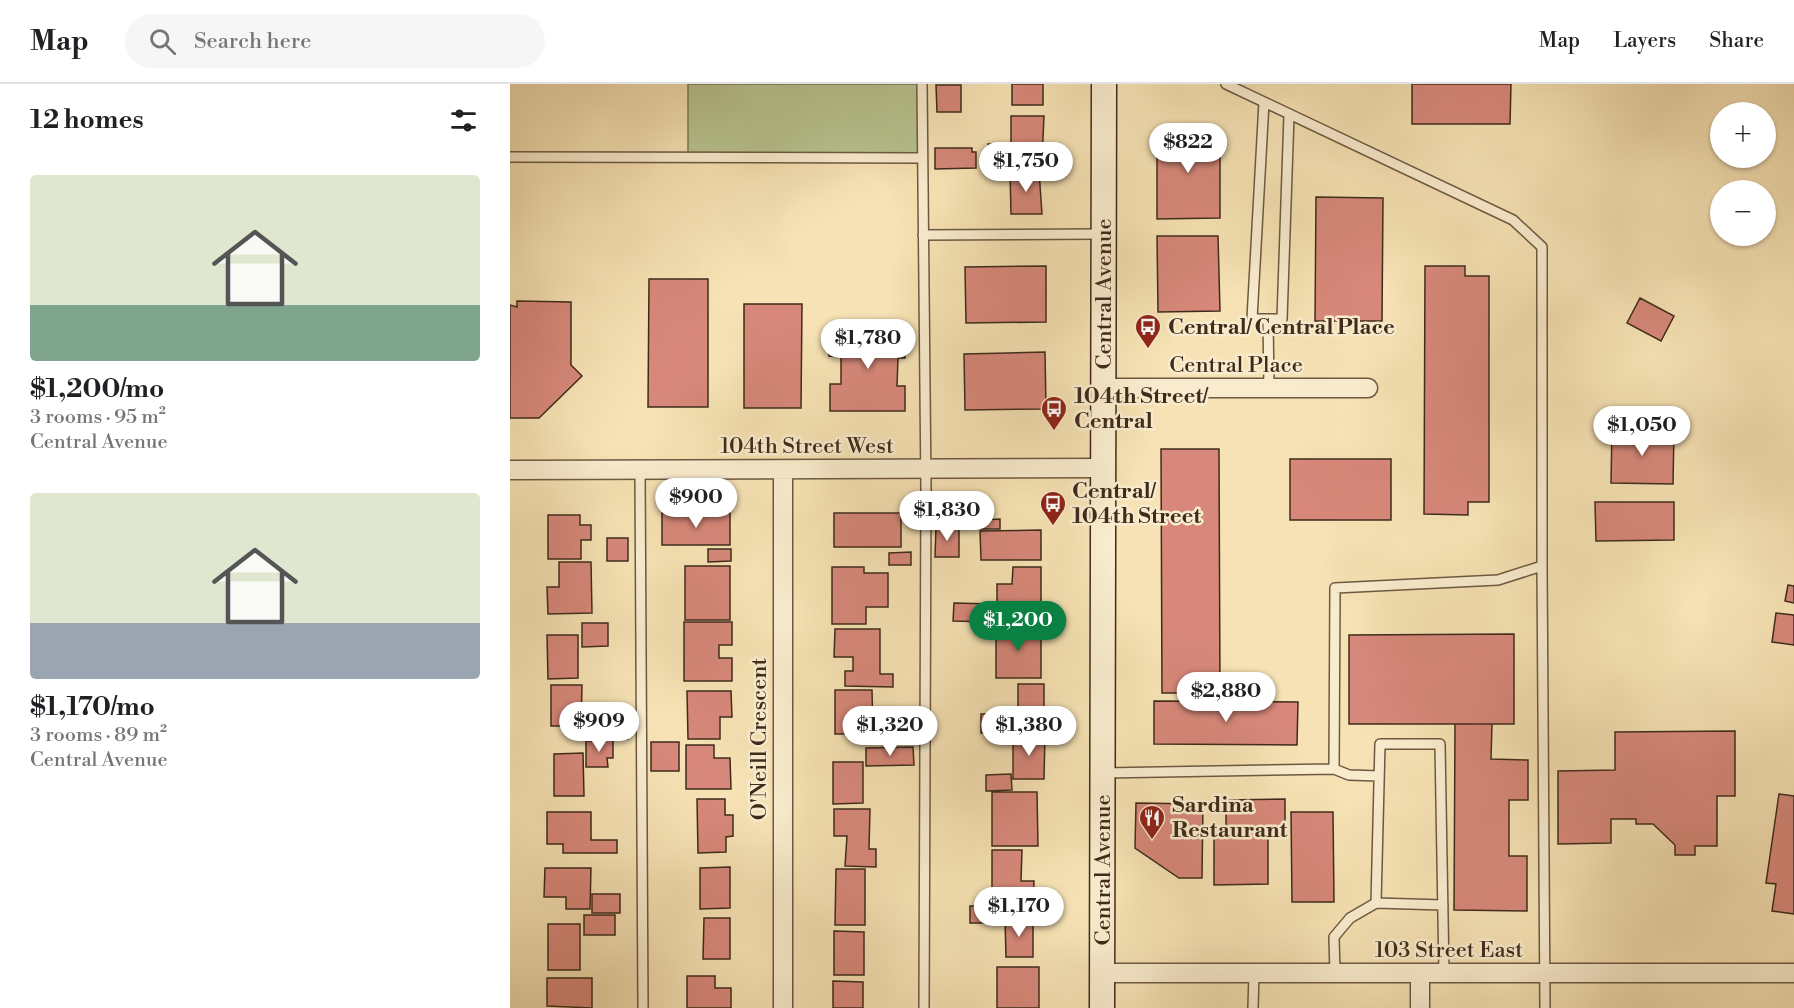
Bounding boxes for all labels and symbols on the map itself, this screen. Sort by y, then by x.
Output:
pin: $822 [1152,123,1224,174]
pin: $1,750 [977,142,1075,193]
street label: Central Avenue [1091,218,1118,370]
bus stop icon: Central/ Central Place [1133,312,1163,350]
place label: Central/ Central Place [1168,314,1395,341]
pin: $1,780 [819,319,917,370]
street label: Central Place [1169,352,1303,379]
place label: 104th Street/ Central [1074,383,1209,435]
bus stop icon: 104th Street/ Central [1039,394,1069,432]
pin: $1,050 [1593,406,1691,457]
street label: 104th Street West [720,433,894,460]
pin: $900 [660,478,732,529]
place label: Central/ 104th Street [1072,478,1201,530]
bus stop icon: Central/ 104th Street [1038,489,1068,527]
pin: $1,830 [898,491,996,542]
pin: $1,200 [969,601,1067,652]
street label: O'Neill Crescent [746,658,773,820]
pin: $2,880 [1177,672,1275,723]
pin: $909 [563,702,635,753]
pin: $1,320 [841,706,939,757]
pin: $1,380 [980,706,1078,757]
place label: Sardina Restaurant [1172,792,1288,844]
street label: Central Avenue [1090,794,1117,946]
restaurant icon: Sardina Restaurant [1137,803,1167,841]
pin: $1,170 [970,887,1068,938]
street label: 103 Street East [1375,937,1523,964]

